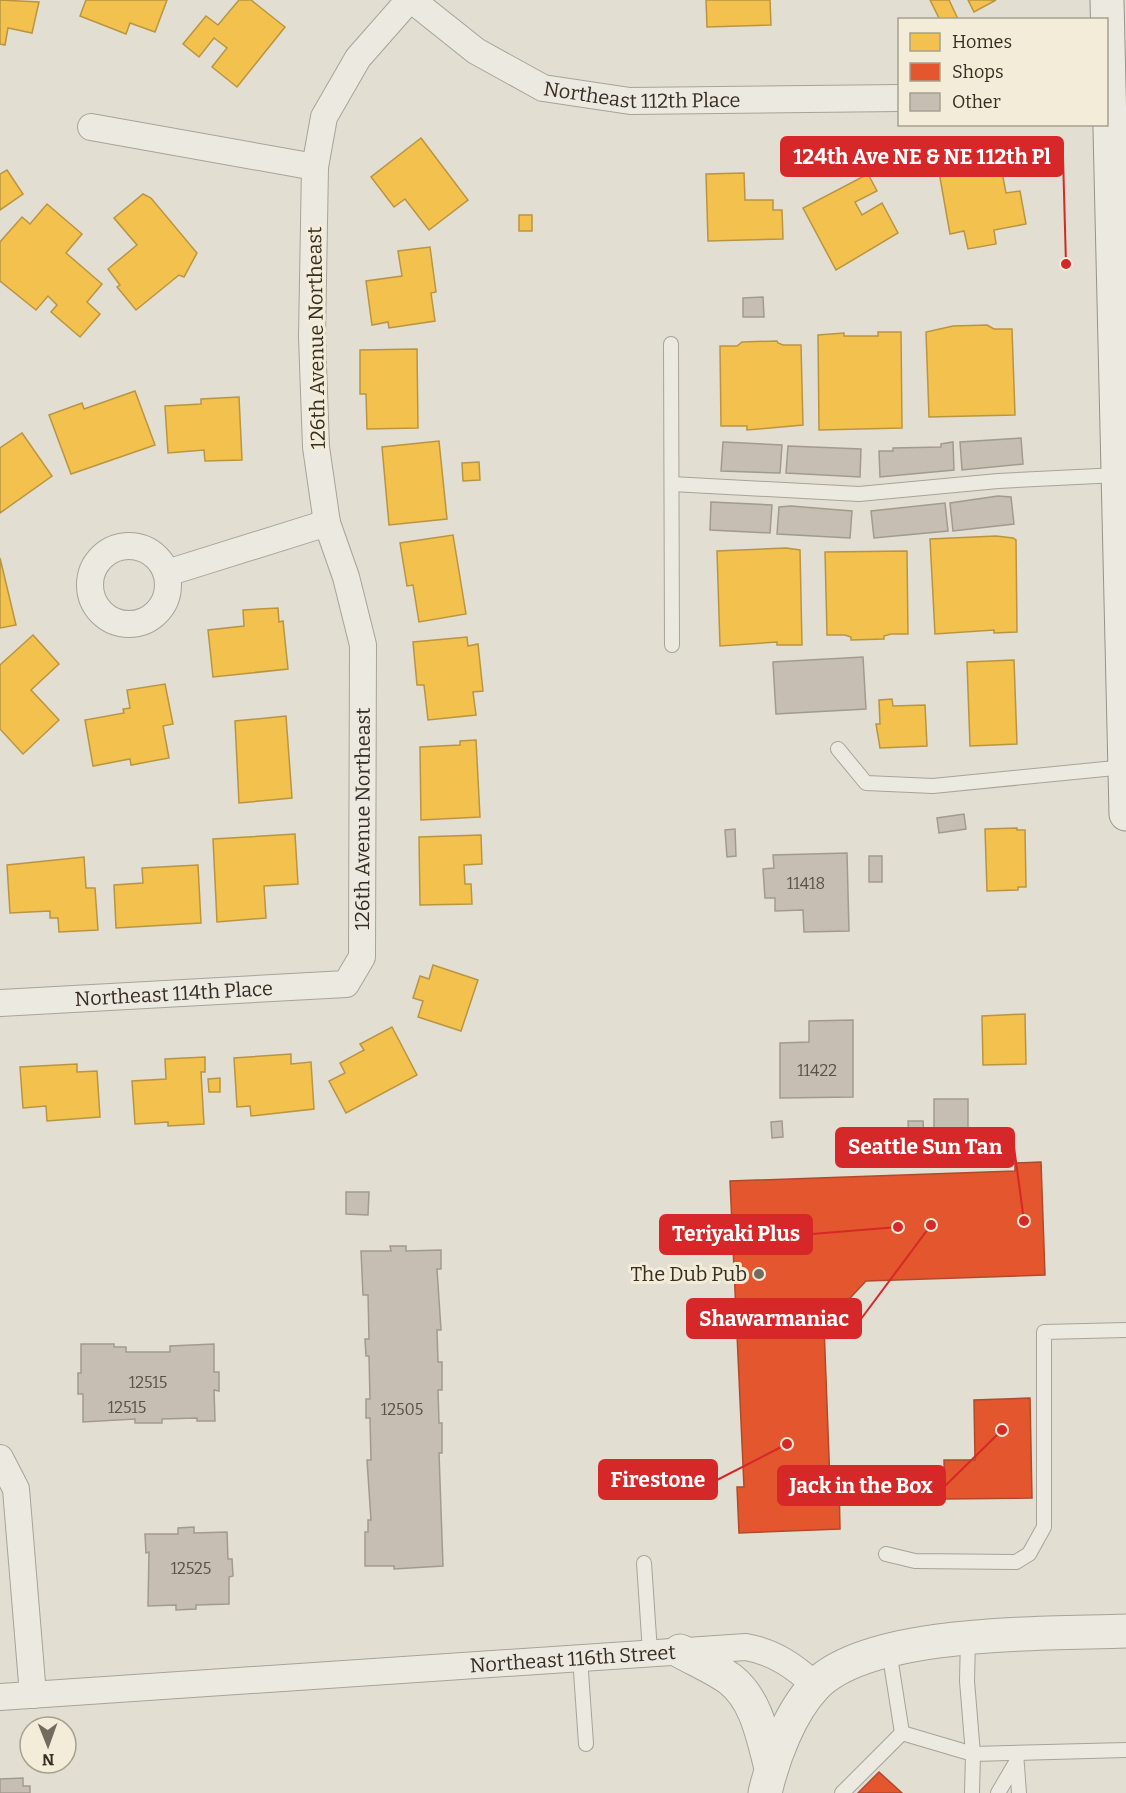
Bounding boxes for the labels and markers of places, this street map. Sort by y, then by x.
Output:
callout: 124th Ave NE & NE 112th Pl [781,137,1063,176]
callout: Seattle Sun Tan [836,1128,1014,1167]
callout: Teriyaki Plus [660,1215,812,1254]
place label: The Dub Pub [630,1262,747,1286]
marker: The Dub Pub [752,1267,766,1281]
callout: Shawarmaniac [687,1299,861,1338]
callout: Firestone [599,1460,717,1499]
callout: Jack in the Box [778,1466,945,1505]

